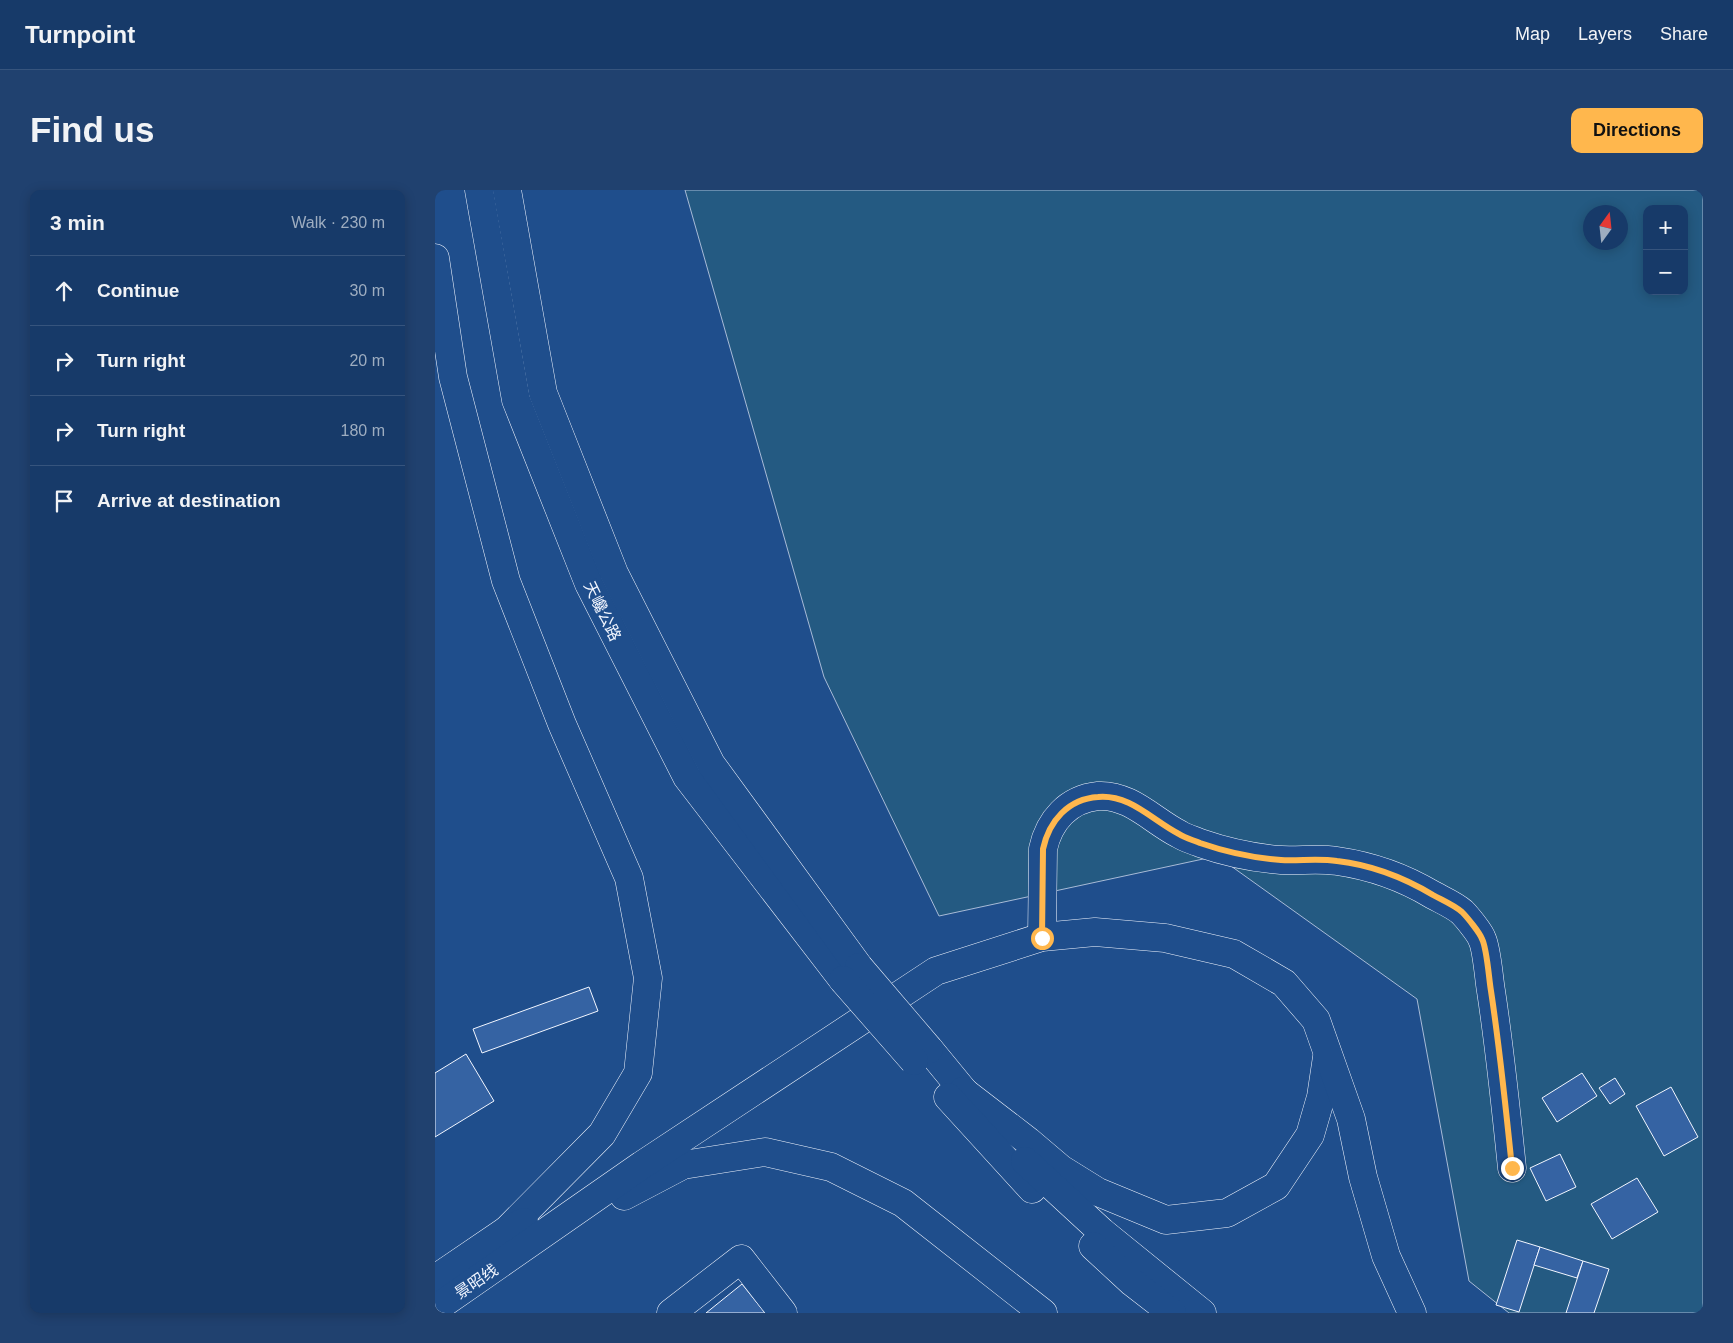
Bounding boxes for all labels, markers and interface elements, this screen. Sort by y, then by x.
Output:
text: Turnpoint [25,21,135,48]
text: Map [1515,24,1550,44]
text: Layers [1578,24,1632,44]
text: Share [1660,24,1708,44]
button: Directions [1571,108,1703,153]
text: Find us [30,110,154,149]
north arrow [1583,205,1628,250]
map controls [1643,205,1688,295]
button: + [1643,205,1688,250]
text: 3 min [50,211,105,234]
text: Walk · 230 m [291,214,385,231]
button: − [1643,250,1688,295]
icon: ahead [50,277,78,305]
text: Continue [97,280,179,301]
text: 30 m [349,282,385,299]
icon: right [50,347,78,375]
text: Turn right [97,350,185,371]
text: 20 m [349,352,385,369]
icon: right [50,417,78,445]
text: Turn right [97,420,185,441]
text: 180 m [341,422,385,439]
icon: arrive [50,487,78,515]
text: Arrive at destination [97,490,281,511]
street label: 天巉公路 [581,579,624,644]
route start [1031,927,1054,950]
route end [1501,1157,1524,1180]
street label: 景昭线 [452,1261,501,1302]

